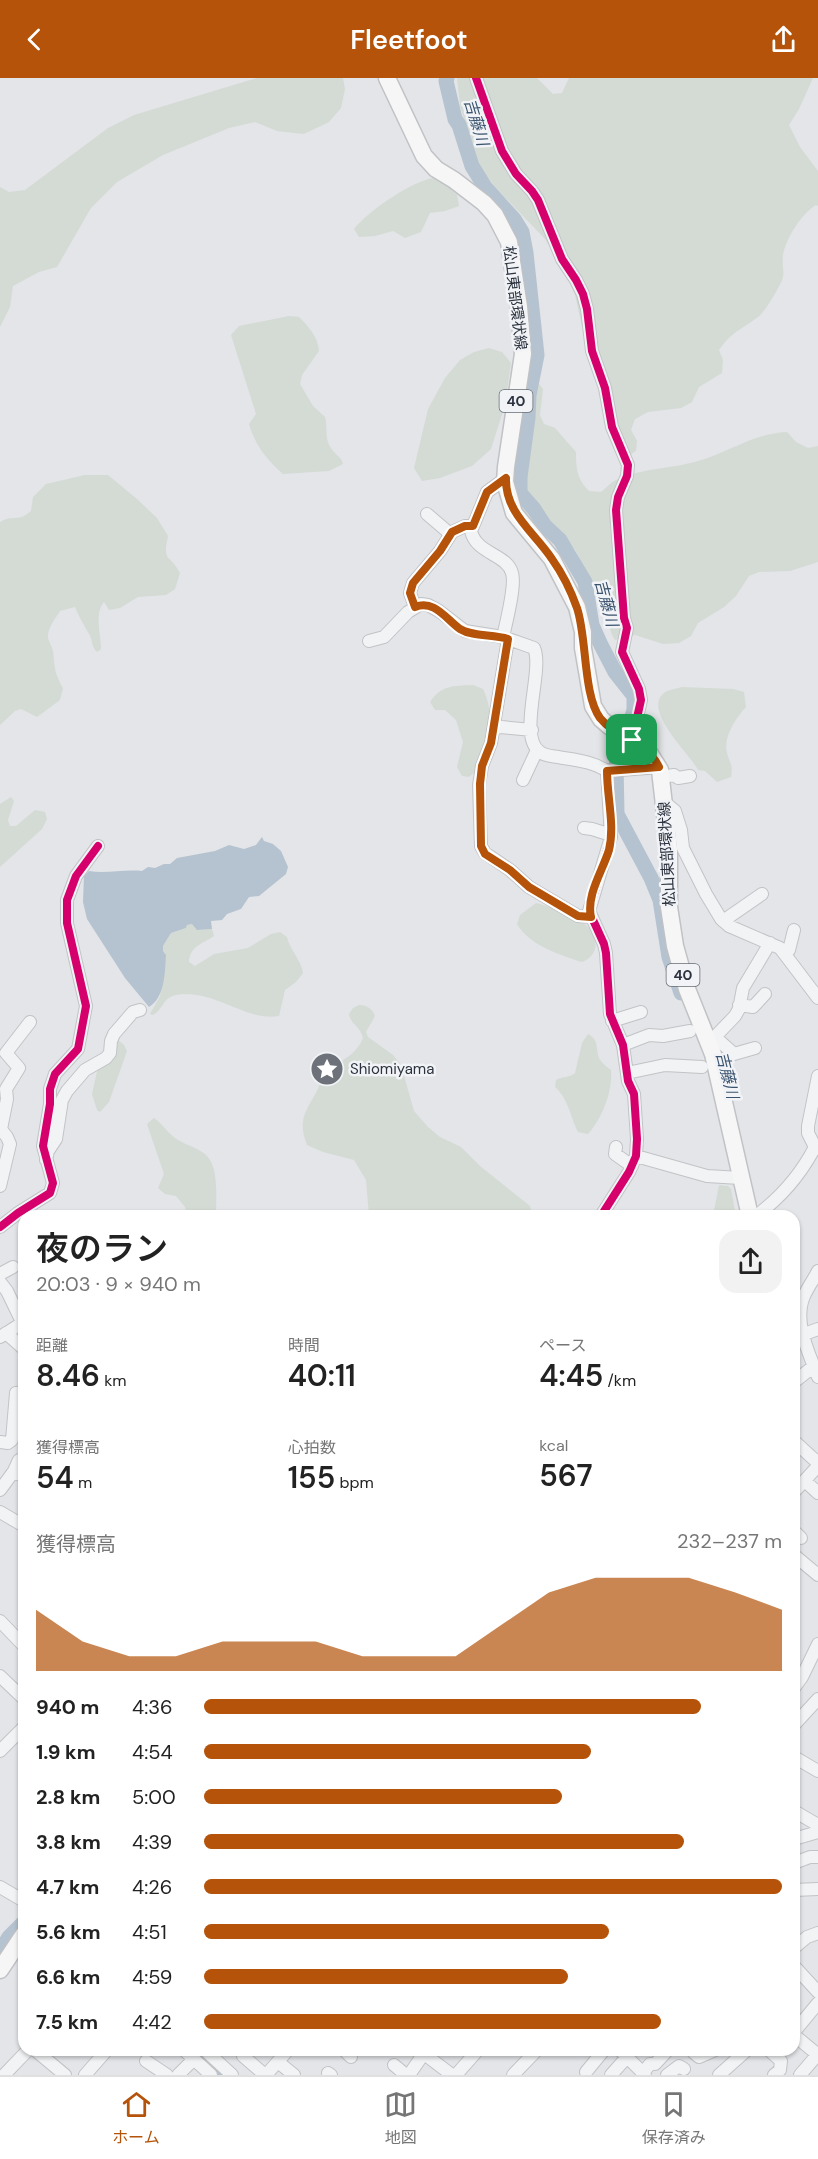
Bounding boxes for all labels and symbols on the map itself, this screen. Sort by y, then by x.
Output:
water label: 吉藤川 [459,96,494,150]
street label: 松山東部環状線 [499,245,531,351]
road number: 40 [500,390,532,412]
water label: 吉藤川 [590,577,623,631]
pin [606,714,657,765]
street label: 松山東部環状線 [654,801,680,907]
road number: 40 [666,964,700,986]
water label: 吉藤川 [712,1049,744,1103]
place icon: Shiomiyama [309,1051,345,1087]
place label: Shiomiyama [350,1059,434,1079]

